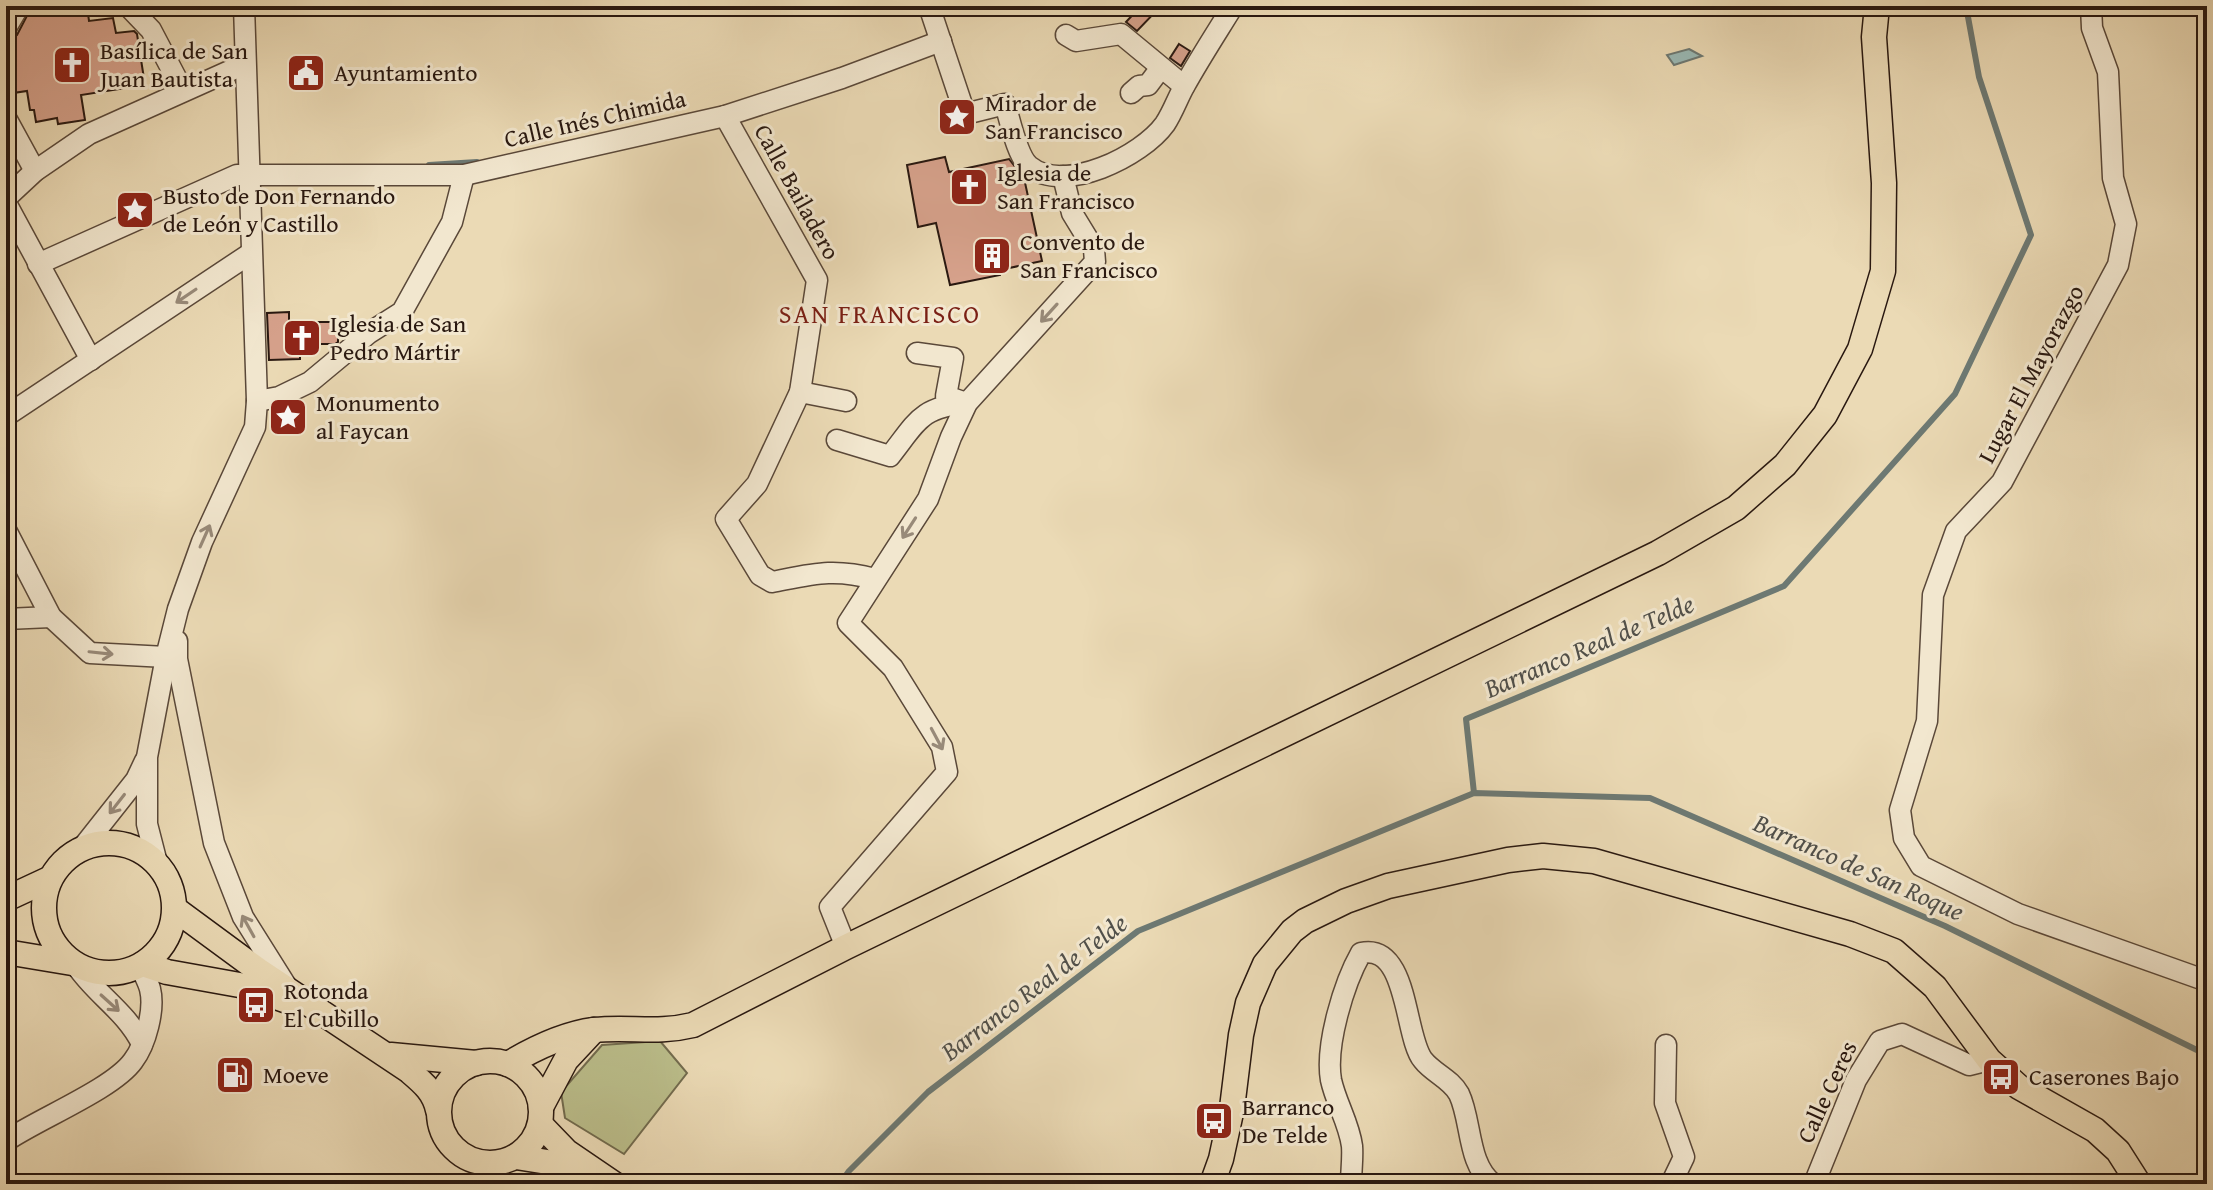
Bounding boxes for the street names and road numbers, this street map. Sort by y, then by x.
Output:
street label: Calle Inés Chimida [501,80,690,156]
street label: Calle Bailadero [746,118,849,266]
street label: Lugar El Mayorazgo [1969,278,2092,469]
street label: Calle Ceres [1788,1035,1865,1149]

